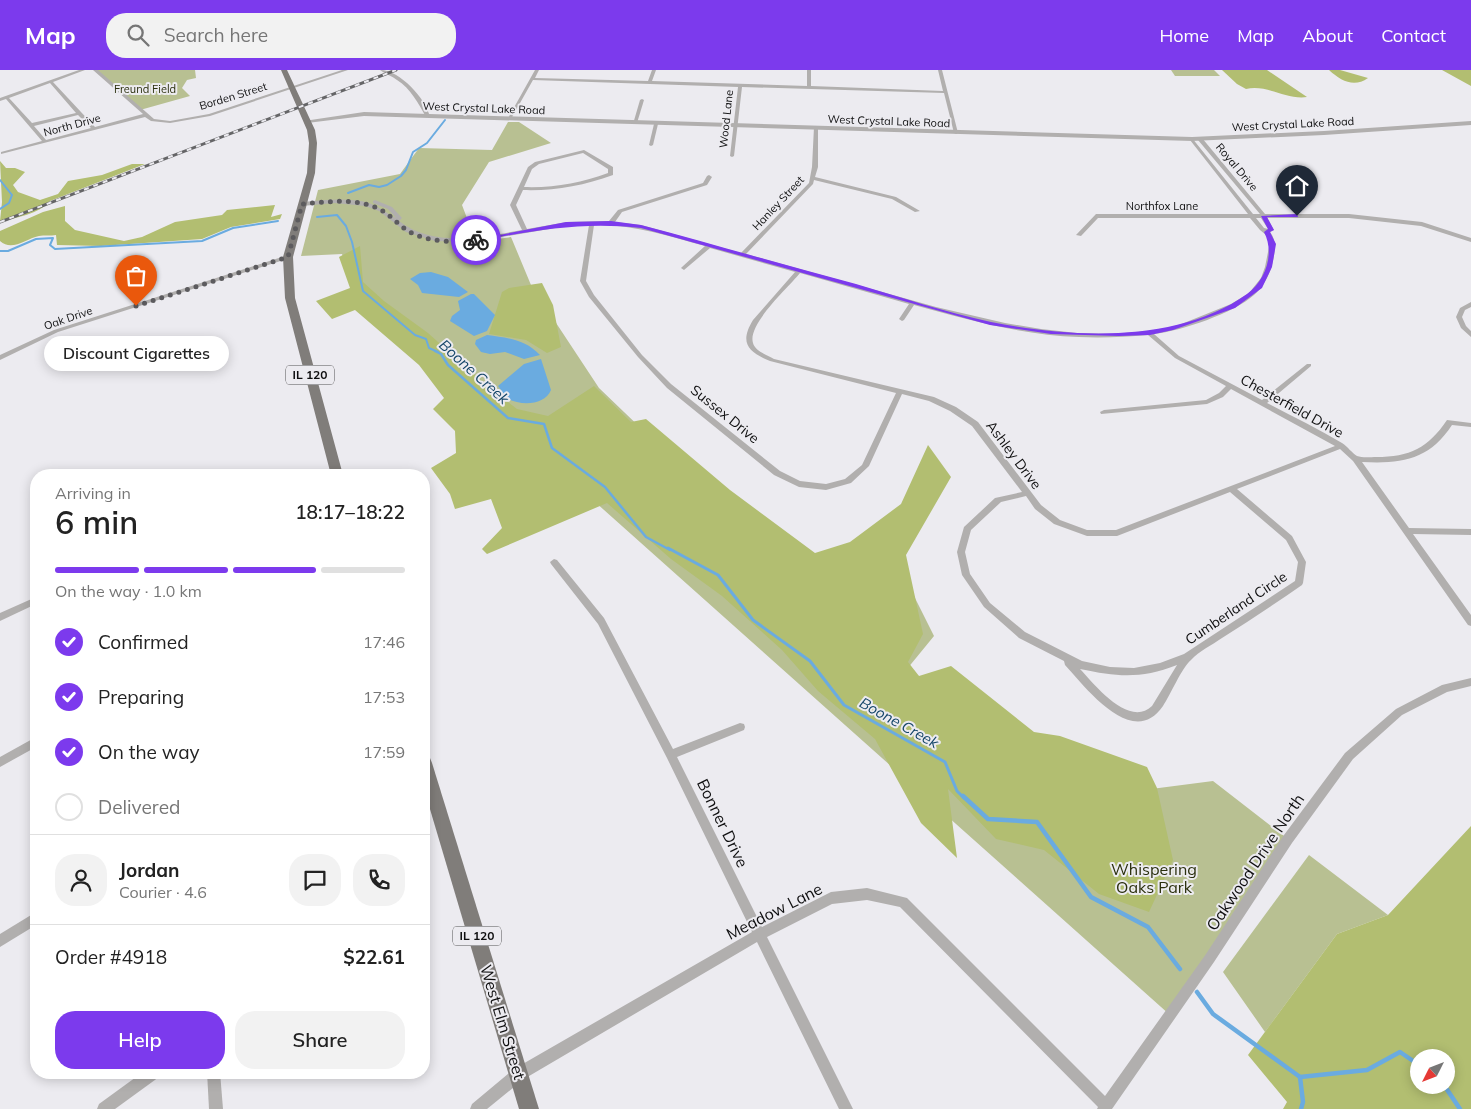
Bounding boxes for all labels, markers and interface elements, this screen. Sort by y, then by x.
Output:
search box [106,13,456,58]
text: Map [25,20,76,50]
icon: search [124,21,152,49]
text: Search here [164,23,268,47]
text: Home [1159,24,1209,47]
text: Map [1237,24,1274,47]
text: About [1302,24,1353,47]
text: Contact [1381,24,1446,47]
street label: Borden Street [197,79,269,113]
park label: Freund Field [114,82,176,96]
street label: Wood Lane [716,89,736,149]
street label: West Crystal Lake Road [423,99,545,117]
street label: North Drive [42,111,102,139]
street label: West Crystal Lake Road [828,112,950,130]
street label: West Crystal Lake Road [1231,114,1355,134]
street label: Royal Drive [1213,140,1261,194]
pin [1276,165,1318,216]
icon: home [1283,172,1311,200]
street label: Hanley Street [749,173,807,233]
street label: Northfox Lane [1126,199,1198,213]
courier [451,215,501,265]
icon: bike [462,226,490,254]
pin [115,255,157,306]
icon: bag [122,262,150,290]
street label: Oak Drive [42,303,94,333]
water label: Boone Creek [435,335,514,409]
callout: Discount Cigarettes [44,336,228,371]
text: Discount Cigarettes [63,343,210,363]
road number: IL 120 [286,366,334,384]
street label: Chesterfield Drive [1237,370,1347,442]
street label: Sussex Drive [687,381,763,447]
street label: Ashley Drive [982,417,1046,493]
text: Arriving in [55,483,131,503]
text: 18:17–18:22 [295,500,405,524]
text: 6 min [55,502,138,542]
street label: Cumberland Circle [1182,567,1290,649]
text: On the way · 1.0 km [55,581,202,601]
icon: check [55,628,83,656]
text: Confirmed [98,630,189,654]
text: 17:46 [363,632,405,652]
icon: check [55,683,83,711]
text: Preparing [98,685,184,709]
text: 17:53 [363,687,405,707]
water label: Boone Creek [856,693,943,753]
icon: check [55,738,83,766]
text: On the way [98,740,200,764]
text: 17:59 [363,742,405,762]
street label: Bonner Drive [693,775,753,871]
street label: Oakwood Drive North [1202,790,1308,934]
text: Delivered [98,795,180,819]
button: person [55,854,107,906]
button: chat [289,854,341,906]
button: phone [353,854,405,906]
text: Jordan [119,858,179,882]
park label: Whispering Oaks Park [1111,859,1197,897]
street label: Meadow Lane [723,878,825,944]
text: Courier · 4.6 [119,882,207,902]
road number: IL 120 [453,926,501,946]
text: Order #4918 [55,945,167,969]
text: $22.61 [343,945,405,969]
street label: West Elm Street [476,962,530,1082]
button: Help [55,1011,225,1069]
button: Share [235,1011,405,1069]
north arrow [1410,1049,1455,1094]
map controls [1410,1049,1455,1094]

